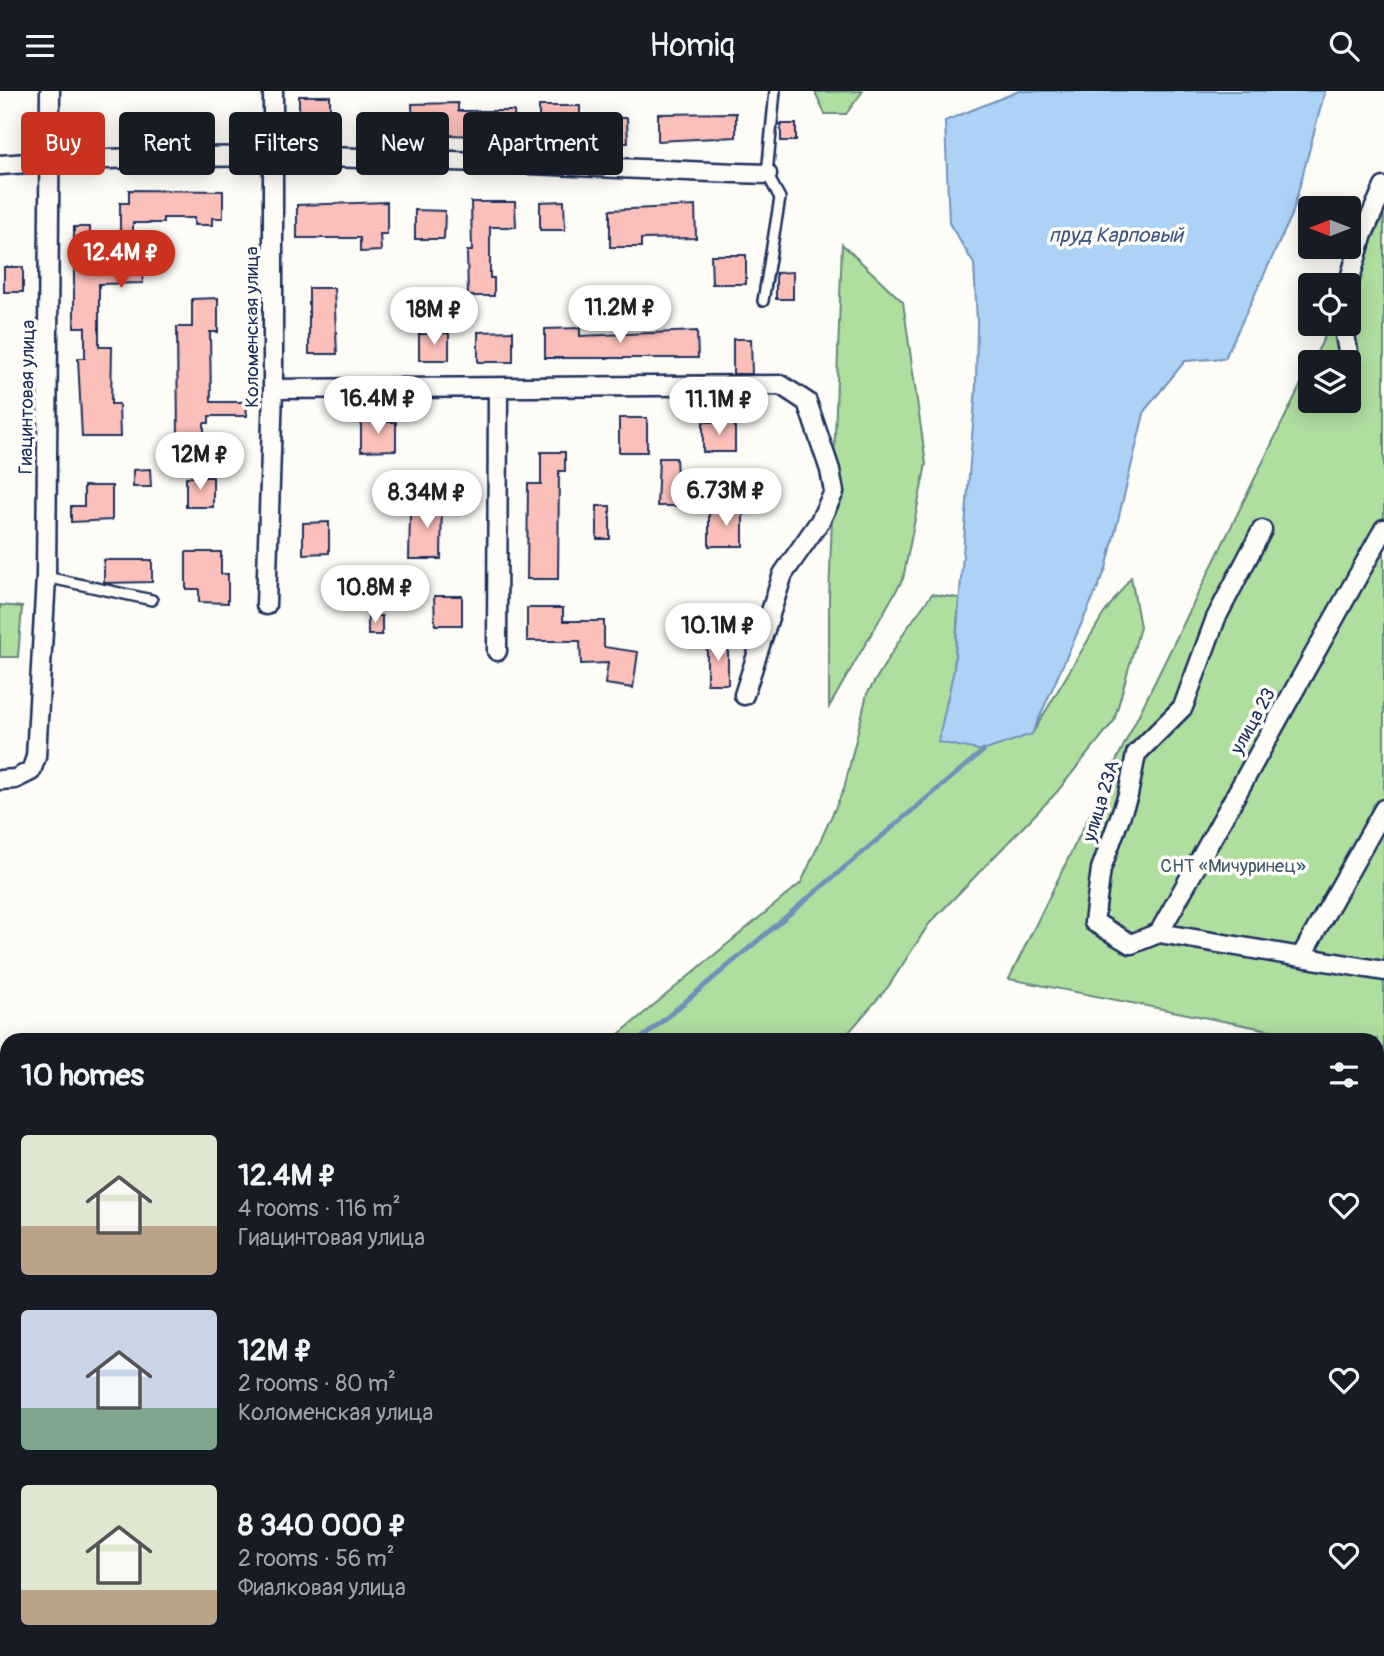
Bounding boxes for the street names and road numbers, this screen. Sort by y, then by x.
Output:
street label: Коломенская улица [240,246,264,408]
street label: Гиацинтовая улица [14,319,40,474]
street label: улица 23 [1225,684,1281,759]
street label: улица 23А [1077,757,1125,846]

